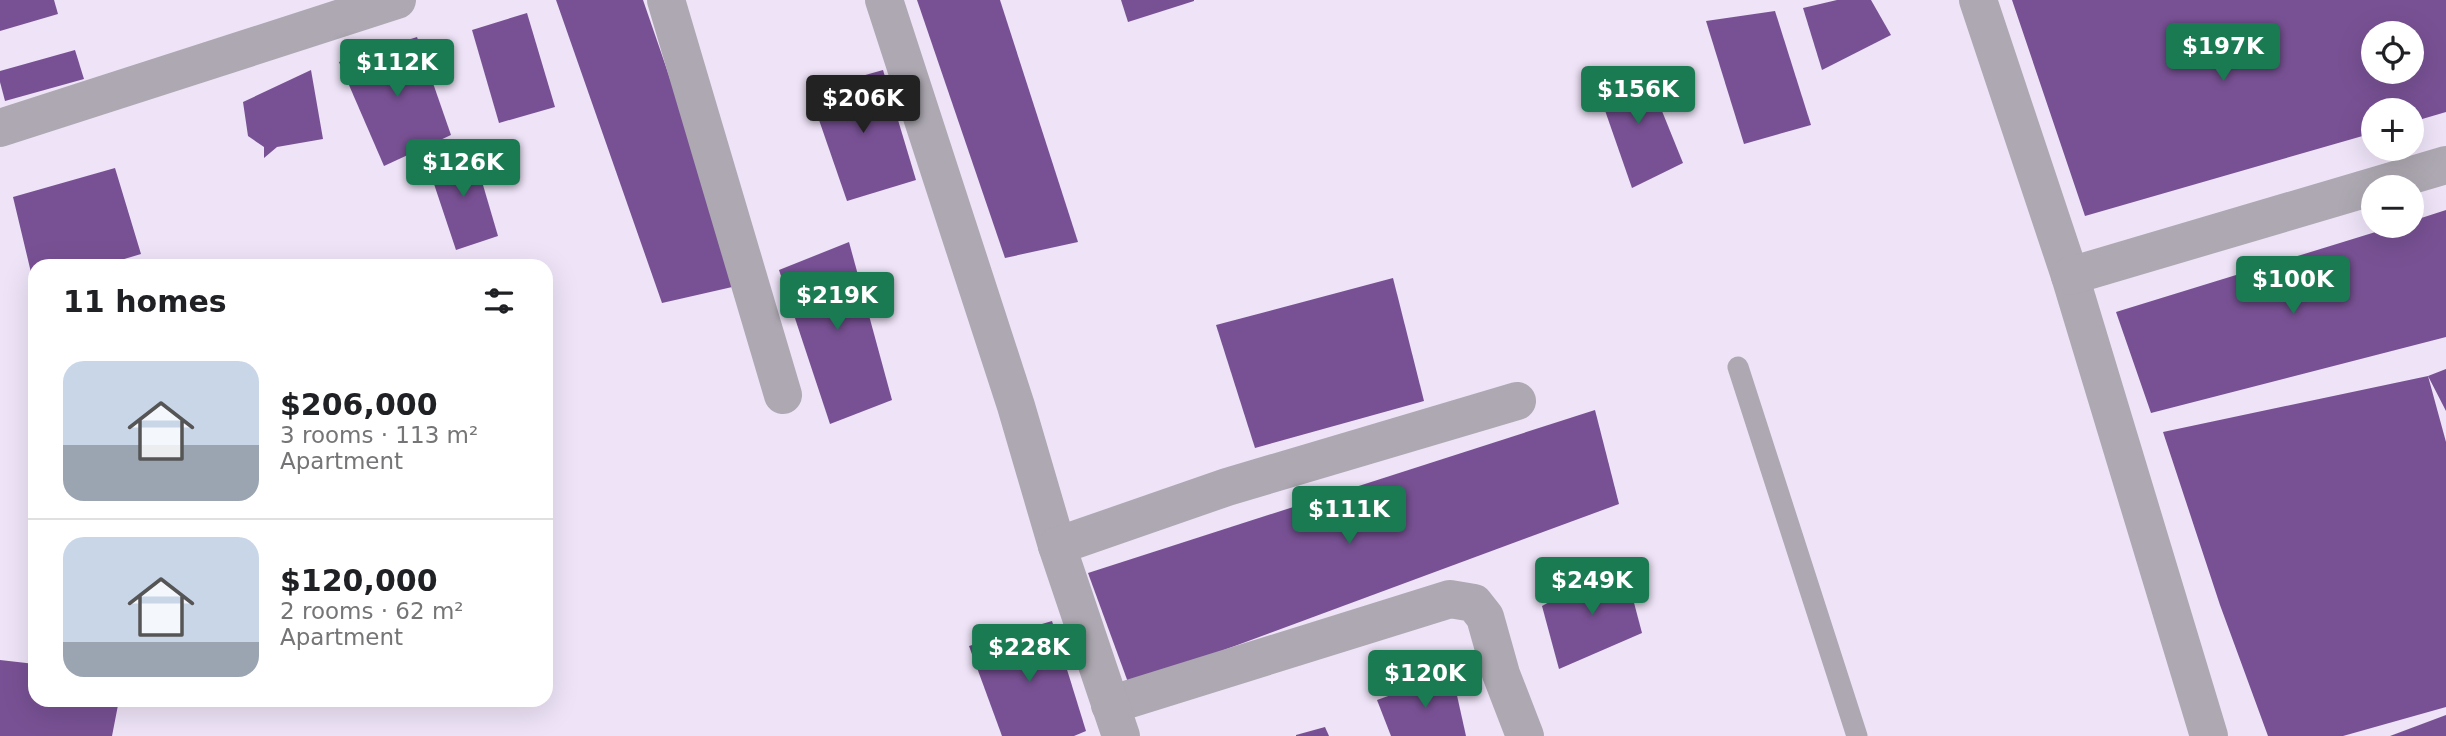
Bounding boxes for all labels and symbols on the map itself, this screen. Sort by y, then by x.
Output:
pin: $197K [2174,24,2272,83]
pin: $112K [348,40,446,99]
pin: $156K [1589,66,1687,126]
pin: $206K [814,76,912,135]
pin: $126K [414,140,512,199]
pin: $100K [2244,256,2342,316]
pin: $219K [788,272,886,332]
pin: $111K [1300,486,1398,546]
pin: $249K [1543,558,1641,617]
pin: $228K [980,624,1078,684]
pin: $120K [1376,650,1474,710]

